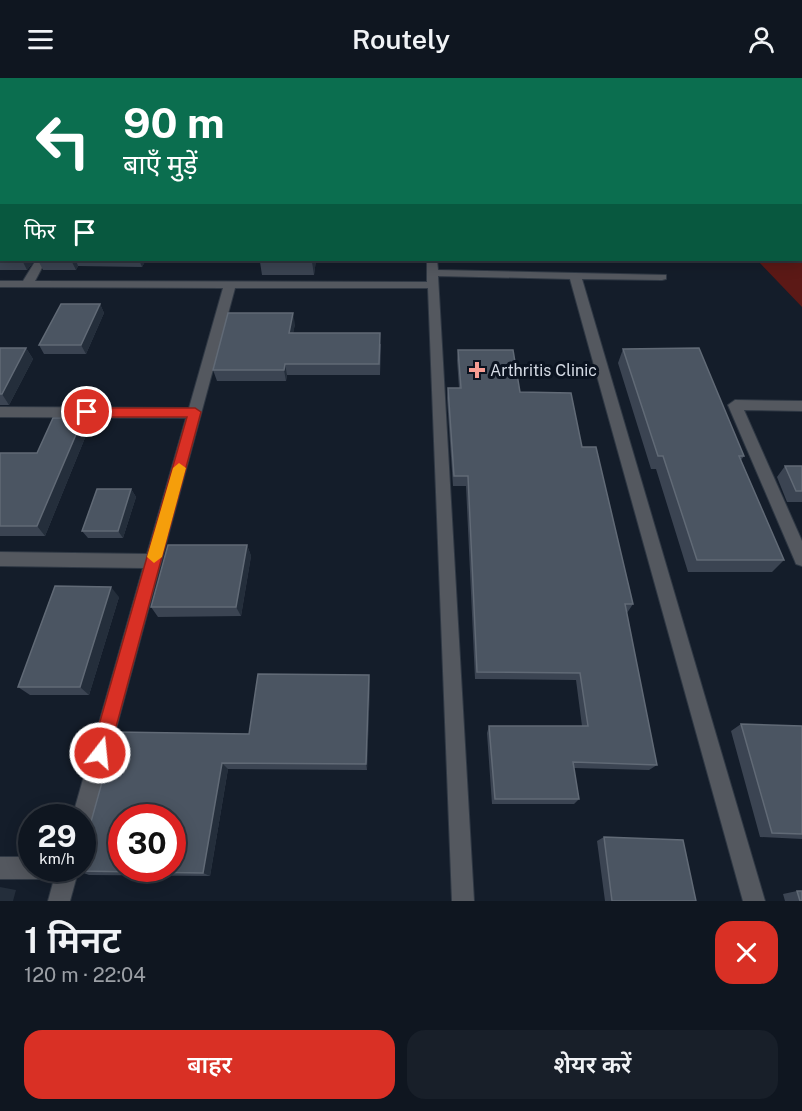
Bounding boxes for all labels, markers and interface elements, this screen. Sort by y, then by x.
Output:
icon: menu [24,23,57,56]
text: Routely [352,23,450,55]
icon: person [745,23,778,56]
text: 90 m [123,98,225,147]
icon: left [24,102,102,180]
text: बाएँ मुड़ें [123,148,198,180]
icon: arrive [68,216,101,249]
text: फिर [24,218,56,244]
marker: Arthritis Clinic [468,361,486,379]
place label: Arthritis Clinic [490,361,597,380]
pin [61,386,112,437]
icon: arrive [70,395,103,428]
position arrow [68,721,132,785]
speed limit sign: 30 [108,804,186,882]
text: 29 [38,818,76,854]
text: km/h [39,850,75,867]
text: 1 मिनट [24,919,121,961]
button: close [715,921,778,984]
text: 120 m · 22:04 [24,963,146,987]
button: बाहर [24,1030,395,1099]
button: शेयर करें [407,1030,778,1099]

